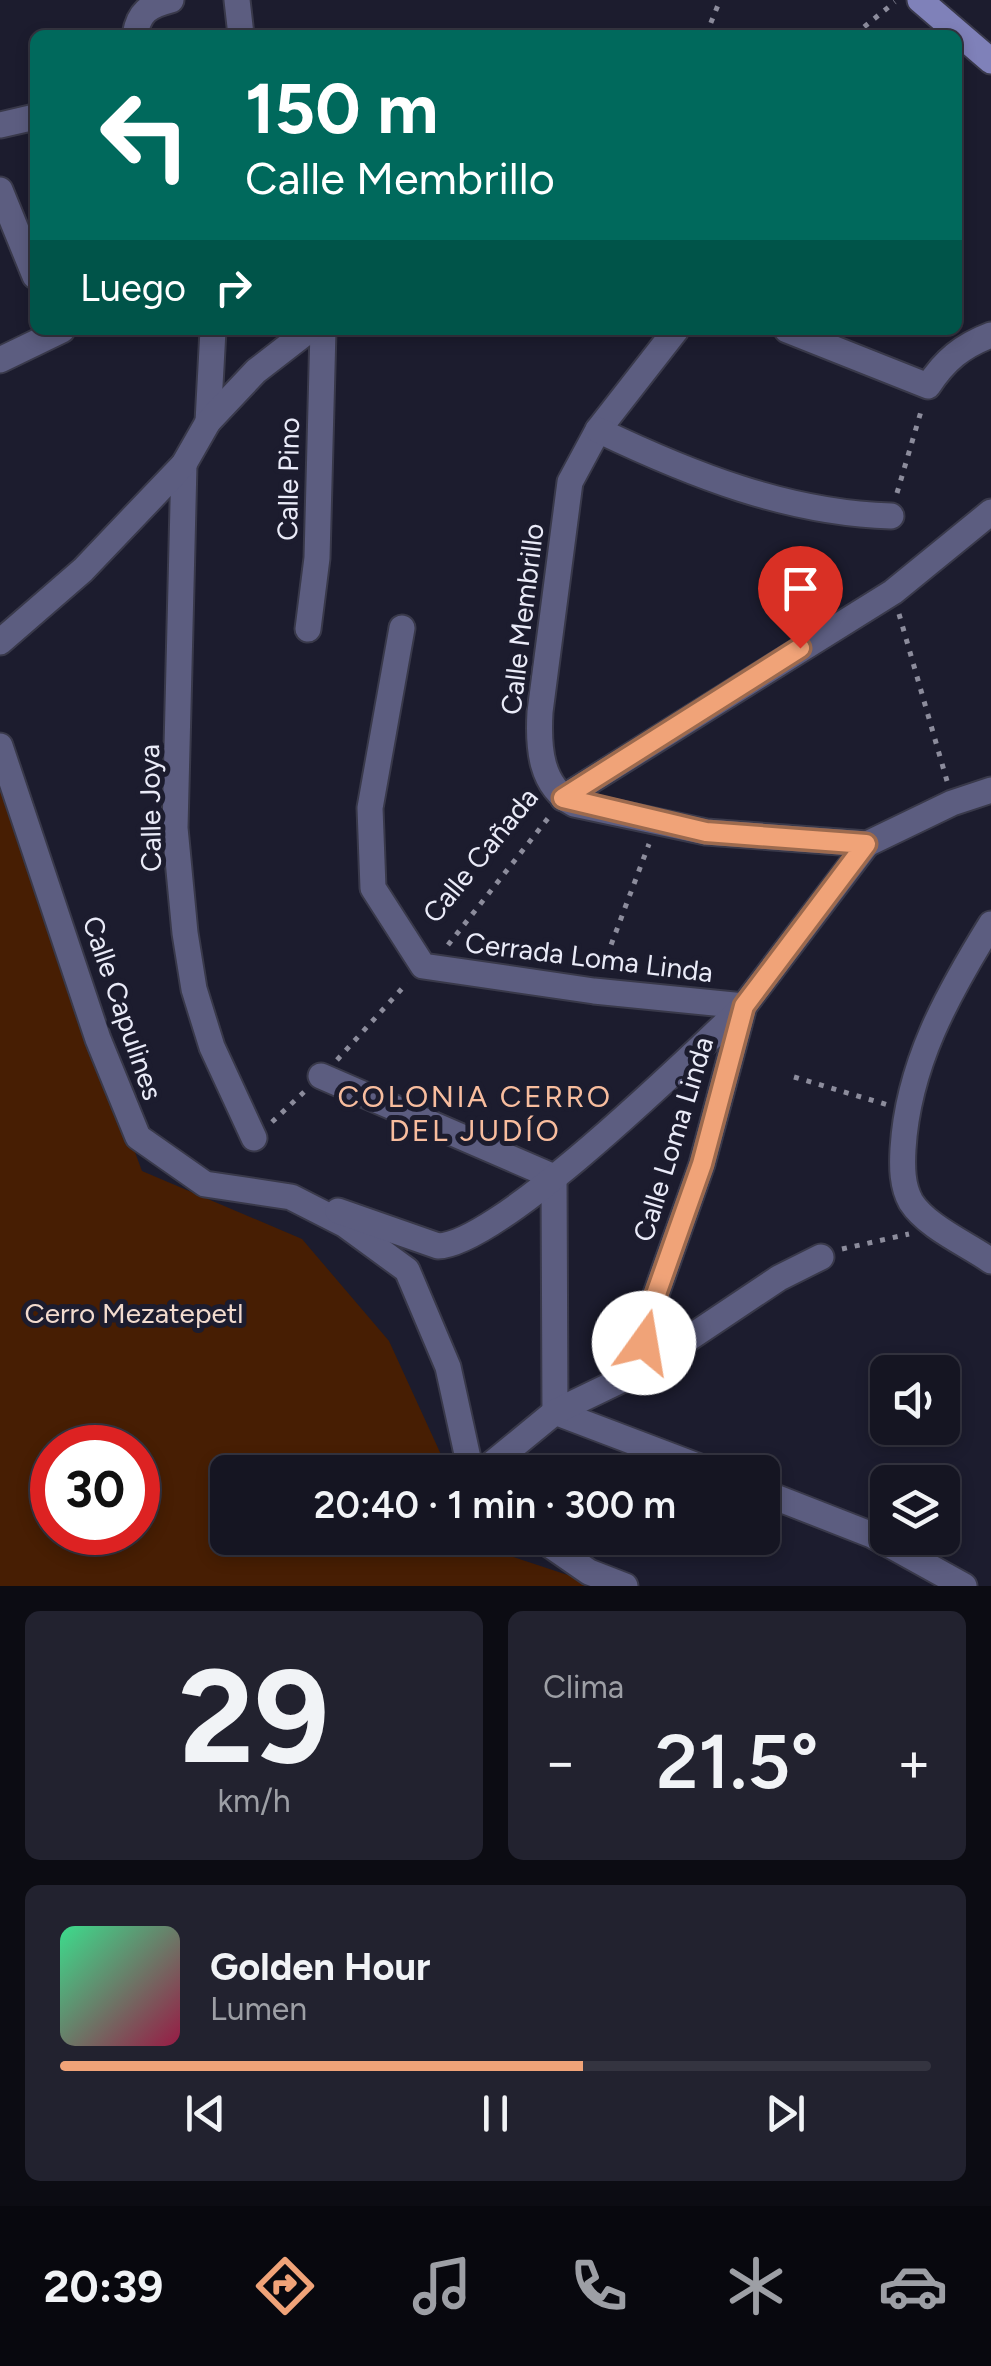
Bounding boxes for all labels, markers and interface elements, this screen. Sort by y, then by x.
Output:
text: 150 m [245,66,438,151]
icon: left [80,70,210,200]
text: Calle Membrillo [245,151,555,205]
icon: right [206,260,261,315]
text: Luego [80,265,186,311]
street label: Calle Pino [270,417,306,541]
street label: Calle Membrillo [493,521,551,717]
pin [758,546,843,649]
icon: arrive [773,561,828,616]
street label: Calle Joya [132,744,168,872]
street label: Calle Cañada [415,781,545,929]
street label: Calle Capulines [76,912,170,1104]
street label: Cerrada Loma Linda [463,925,715,989]
street label: Calle Loma Linda [626,1033,720,1245]
district label: COLONIA CERRO DEL JUDÍO [337,1078,613,1149]
position arrow [592,1291,696,1395]
park label: Cerro Mezatepetl [25,1296,243,1330]
map controls [870,1355,960,1555]
button: sound [870,1355,960,1445]
speed limit sign: 30 [30,1425,160,1555]
button: layers [870,1465,960,1555]
text: 20:40 · 1 min · 300 m [314,1482,676,1528]
text: 29 [179,1639,329,1795]
text: Clima [543,1668,624,1706]
text: 21.5° [655,1717,819,1807]
text: − [543,1729,577,1795]
text: + [897,1729,931,1795]
text: km/h [217,1782,291,1820]
text: Golden Hour [210,1944,431,1990]
text: Lumen [210,1990,307,2028]
icon: previous [178,2086,233,2141]
icon: pause [468,2086,523,2141]
icon: next [758,2086,813,2141]
icon: directions [250,2251,320,2321]
icon: music [407,2251,477,2321]
icon: phone [564,2251,634,2321]
icon: climate [721,2251,791,2321]
icon: car [878,2251,948,2321]
text: 20:39 [43,2259,163,2313]

